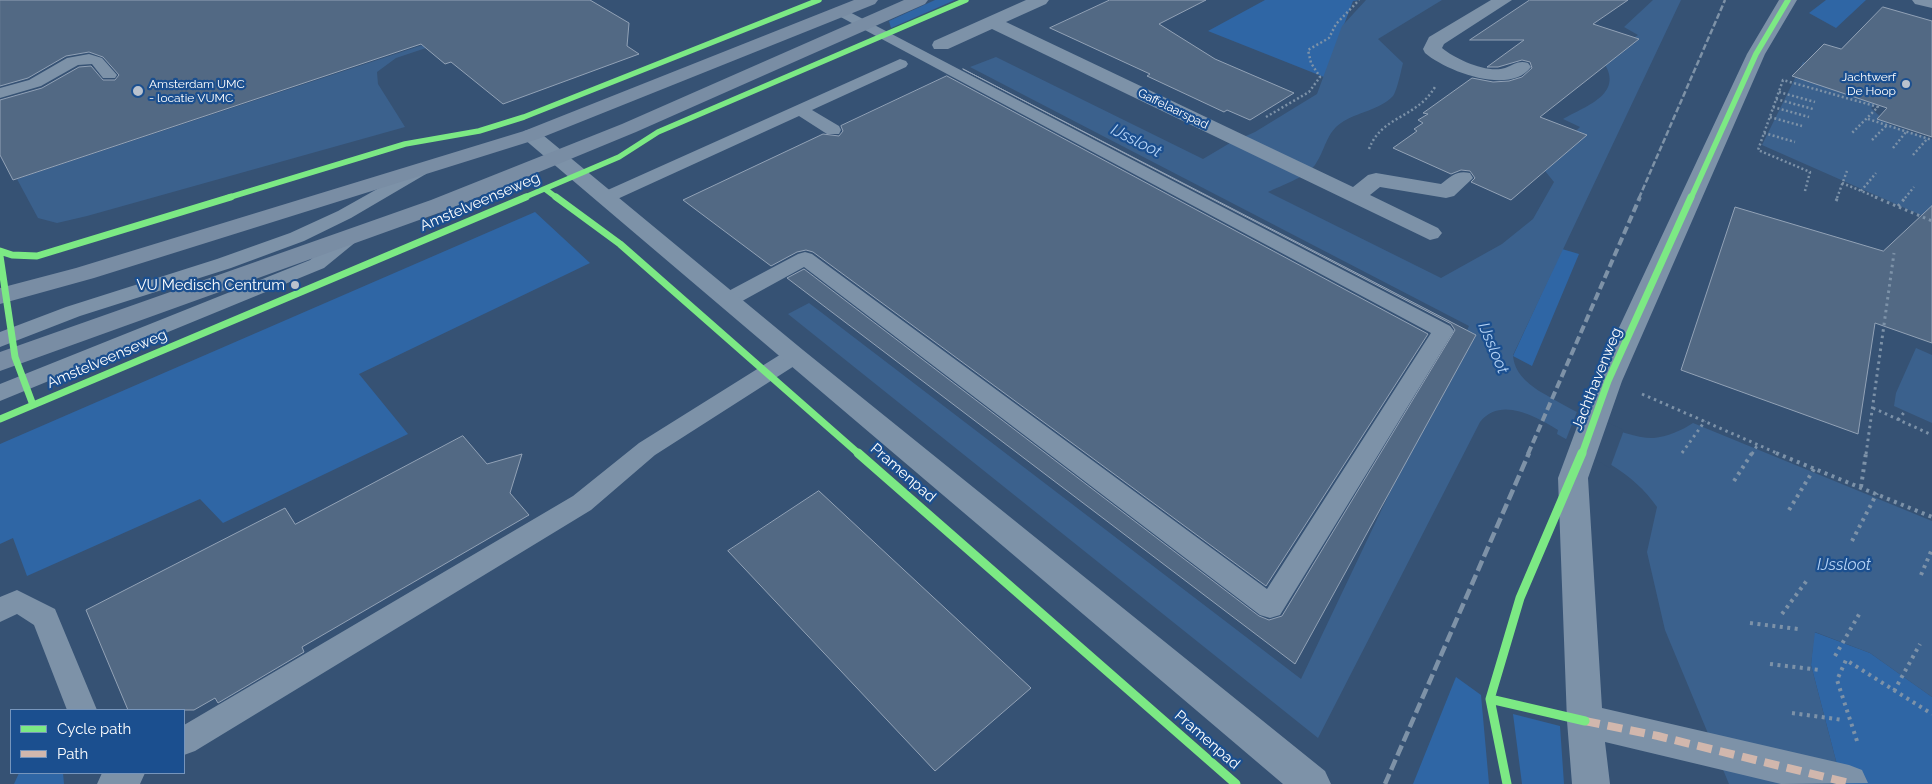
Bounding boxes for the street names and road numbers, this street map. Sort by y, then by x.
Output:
street label: Gaffelaarspad [1135,86,1211,132]
street label: Amstelveenseweg [417,169,543,235]
street label: Jachthavenweg [1568,325,1626,433]
street label: Amstelveenseweg [44,326,170,392]
street label: Pramenpad [867,440,939,506]
street label: Pramenpad [1171,707,1243,773]

